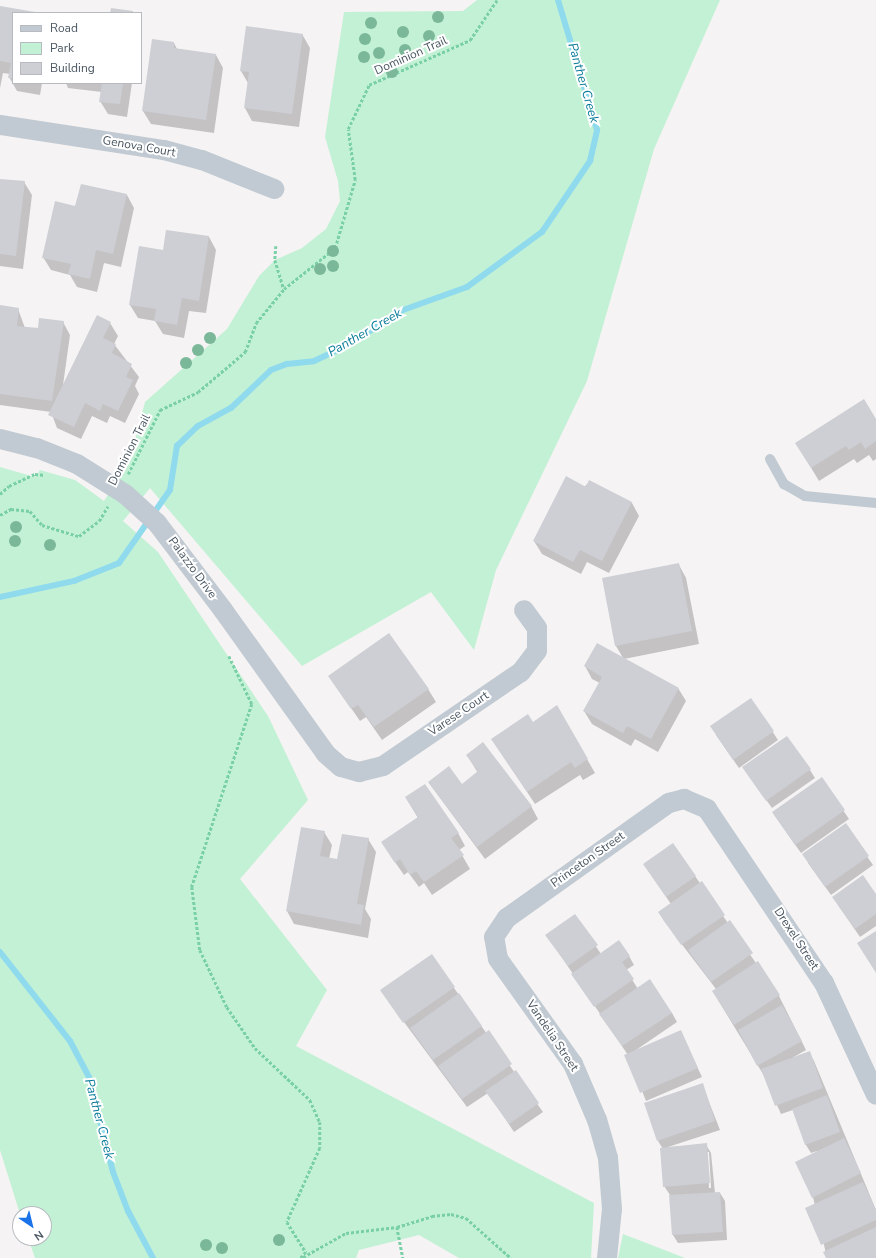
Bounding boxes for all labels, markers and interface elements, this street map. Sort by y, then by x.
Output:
legend [12,12,142,84]
text: Road [50,20,78,36]
street label: Dominion Trail [372,34,450,78]
text: Park [50,40,74,56]
water label: Panther Creek [564,41,602,125]
text: Building [50,60,95,76]
street label: Genova Court [101,133,177,161]
water label: Panther Creek [325,306,405,360]
street label: Dominion Trail [106,412,154,488]
street label: Palazzo Drive [165,534,219,602]
street label: Varese Court [426,689,492,739]
street label: Princeton Street [548,829,628,891]
street label: Drexel Street [771,905,821,973]
street label: Vandelia Street [523,998,581,1074]
water label: Panther Creek [81,1077,117,1161]
north arrow [12,1206,52,1246]
text: N [31,1227,46,1244]

